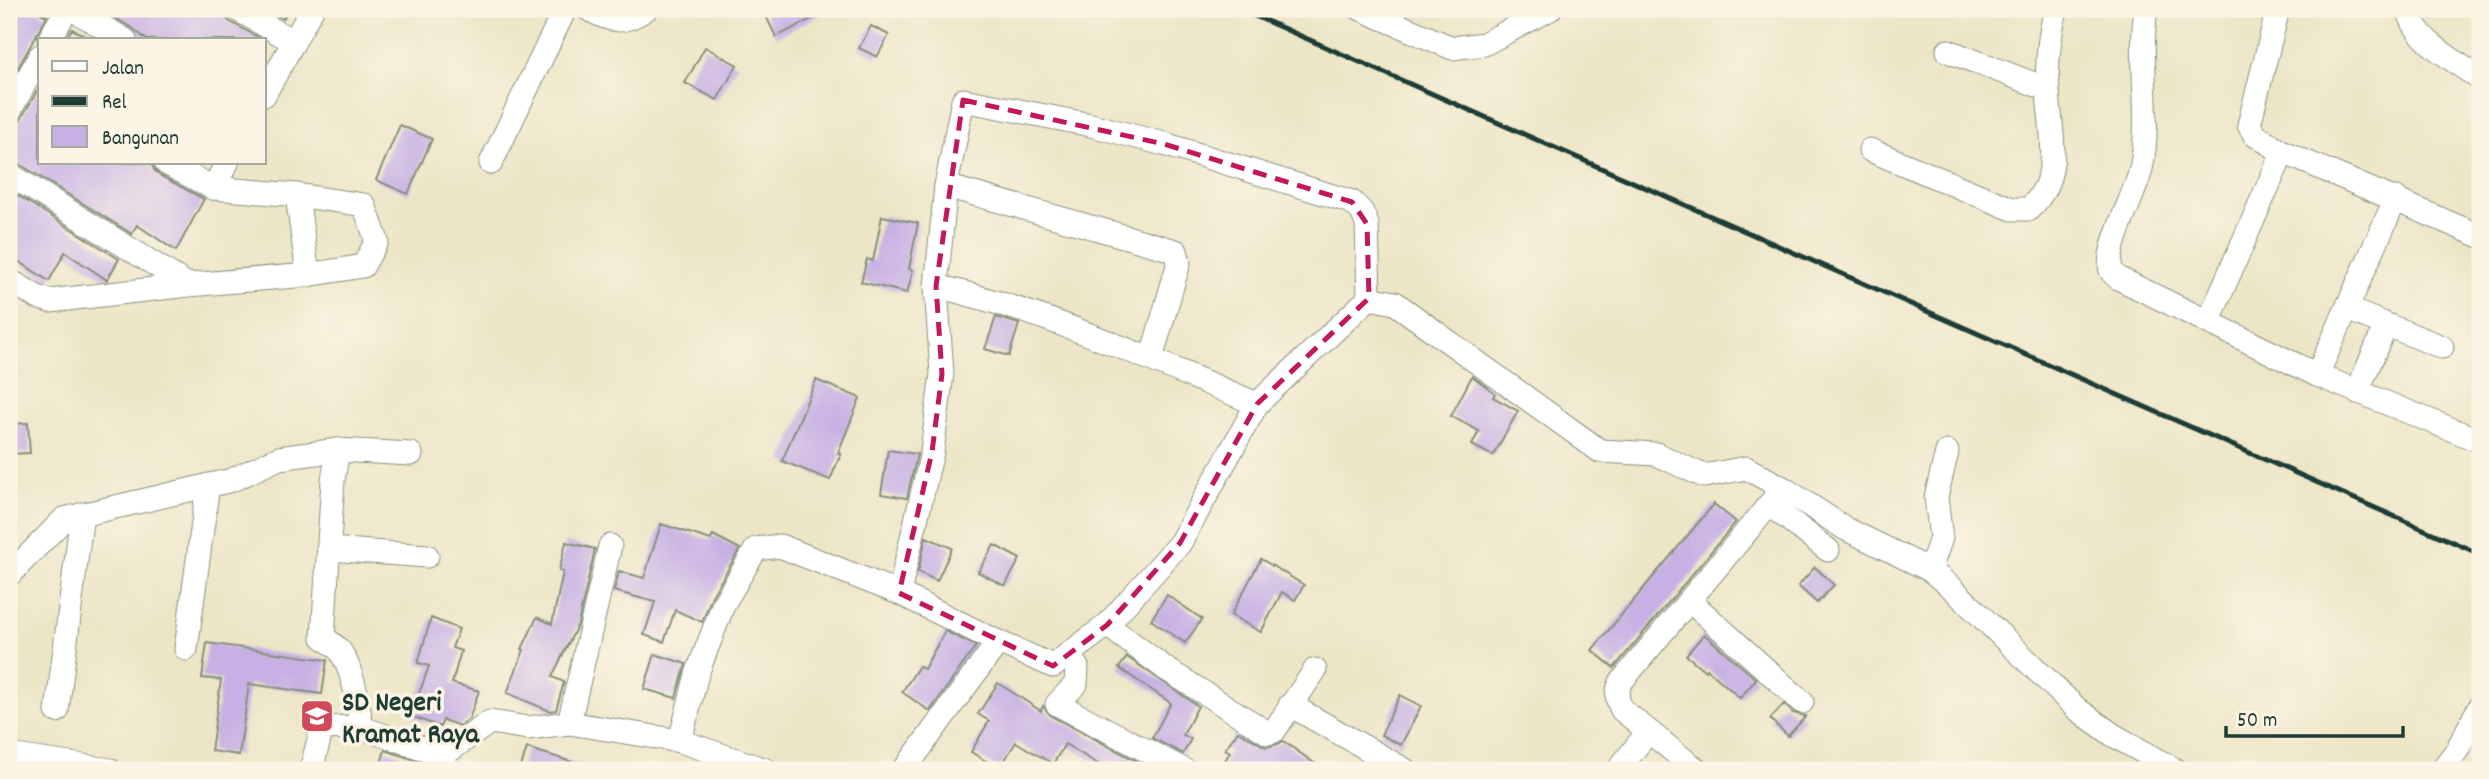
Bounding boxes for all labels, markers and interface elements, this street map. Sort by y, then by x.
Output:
legend [38,38,266,164]
text: Jalan [102,55,144,85]
text: Rel [102,89,126,119]
text: Bangunan [102,125,179,155]
place label: SD Negeri Kramat Raya [342,685,480,757]
scale bar [2226,695,2403,739]
school or university icon: SD Negeri Kramat Raya [298,697,336,735]
text: 50 m [2237,707,2277,737]

